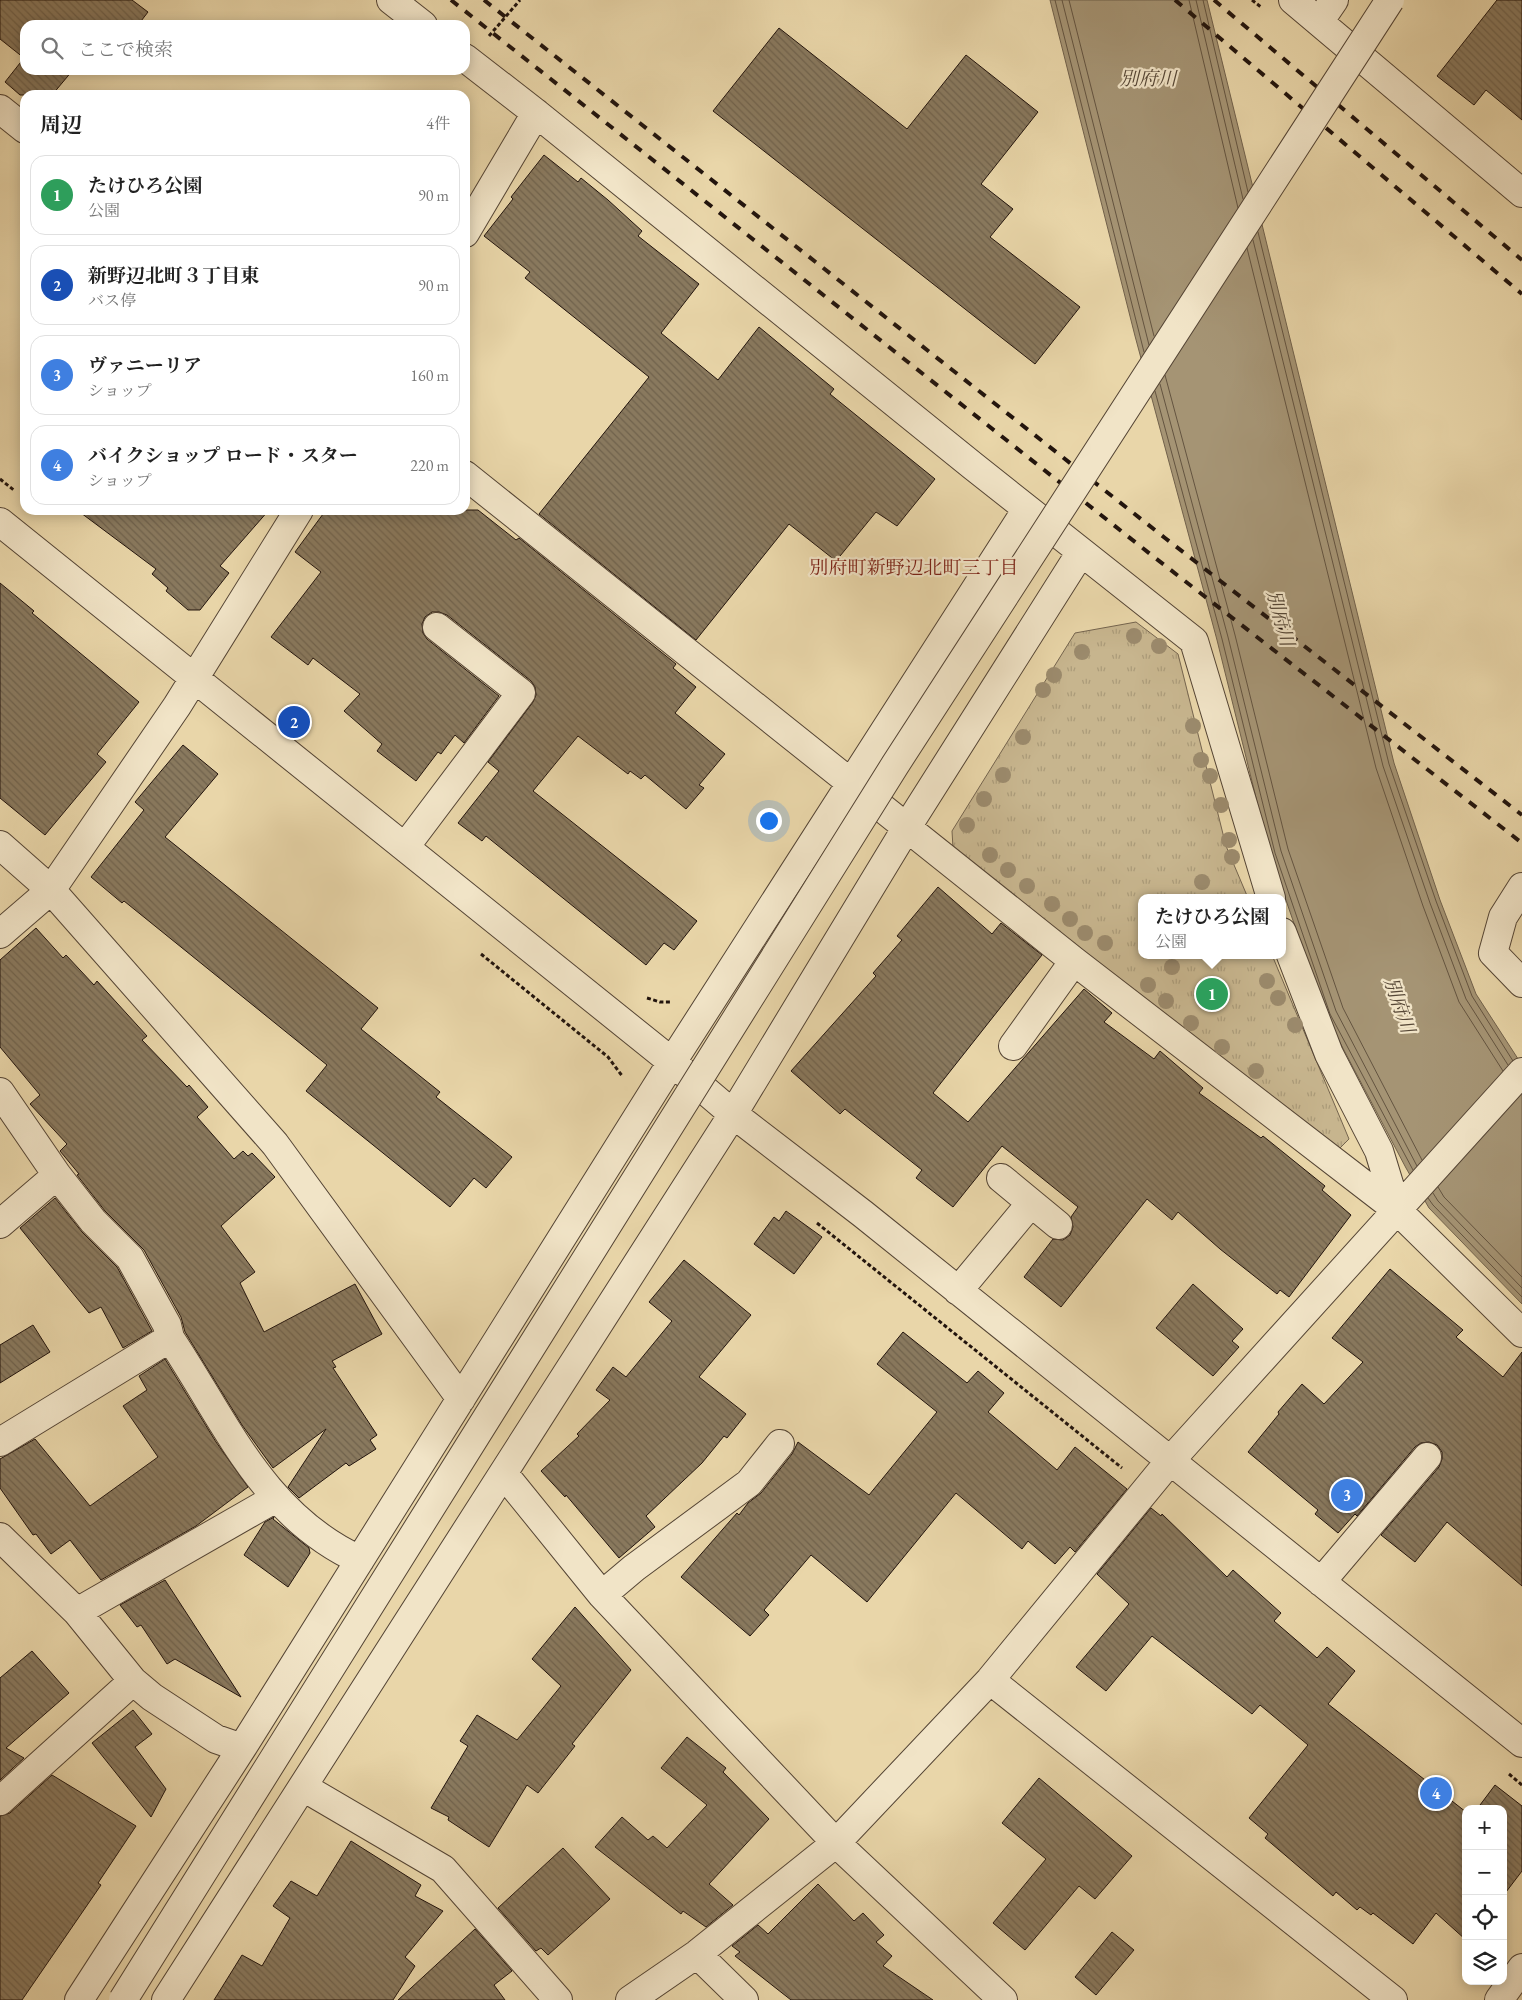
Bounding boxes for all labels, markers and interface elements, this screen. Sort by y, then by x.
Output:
search box [20,20,470,75]
icon: search [38,34,66,62]
text: ここで検索 [78,37,173,62]
water label: 別府川 [1119,66,1178,91]
text: 周辺 [40,111,82,138]
text: 4件 [426,113,450,134]
text: たけひろ公園 [88,173,202,198]
text: 1 [53,185,61,206]
text: 90 m [418,185,449,206]
text: 公園 [88,200,120,221]
text: 新野辺北町３丁目東 [88,263,259,288]
text: 2 [53,275,61,296]
text: 90 m [418,275,449,296]
text: バス停 [88,290,136,311]
text: ヴァニーリア [88,353,202,378]
text: 3 [53,365,61,386]
text: 160 m [410,365,449,386]
text: ショップ [88,380,152,401]
text: バイクショップ ロード・スター [88,443,358,468]
text: 4 [53,455,61,476]
text: 220 m [410,455,449,476]
text: ショップ [88,470,152,491]
district label: 別府町新野辺北町三丁目 [809,555,1019,580]
water label: 別府川 [1261,587,1300,651]
pin: 2 [278,703,310,741]
your location [756,808,782,834]
popup [1138,894,1286,959]
text: たけひろ公園 [1155,904,1269,929]
text: 公園 [1155,931,1187,952]
water label: 別府川 [1378,974,1421,1038]
pin: 1 [1196,975,1228,1013]
pin: 3 [1331,1476,1363,1514]
pin: 4 [1420,1774,1452,1812]
map controls [1462,1805,1507,1985]
button: + [1462,1805,1507,1850]
button: − [1462,1850,1507,1895]
button: locate [1462,1895,1507,1940]
button: layers [1462,1940,1507,1985]

